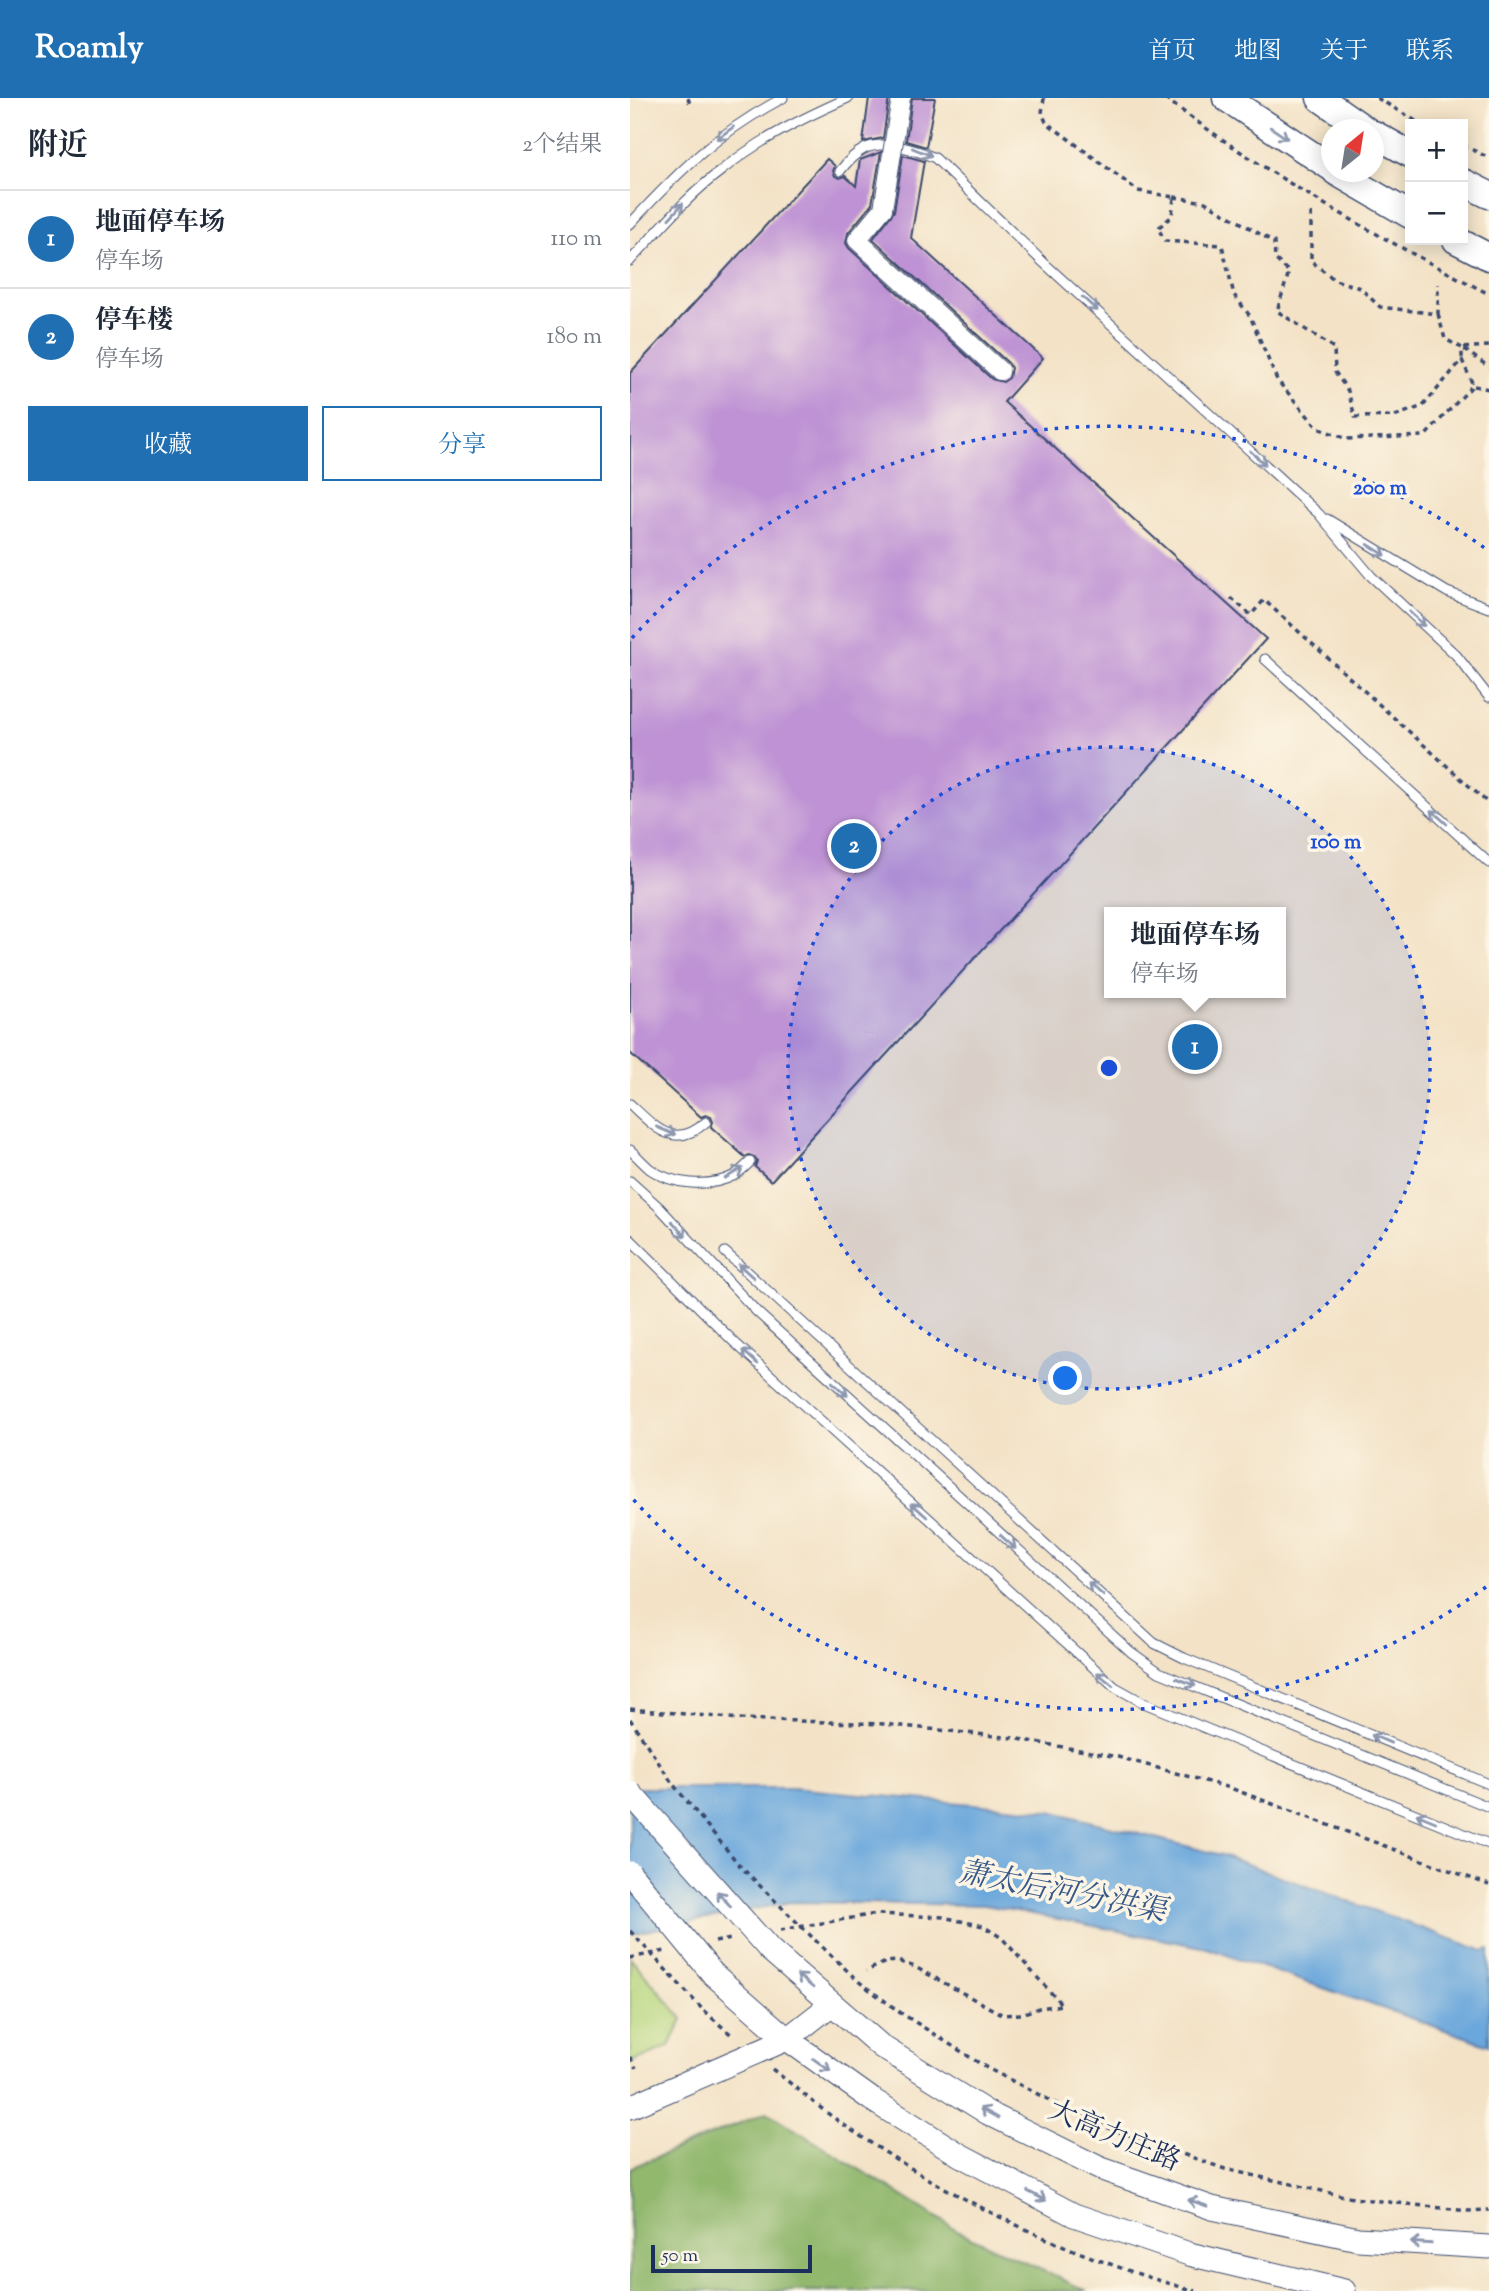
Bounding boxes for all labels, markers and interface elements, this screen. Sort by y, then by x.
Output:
text: Roamly [35,25,144,73]
text: 首页 [1148,35,1196,69]
text: 地图 [1234,35,1282,69]
text: 关于 [1320,35,1368,69]
text: 联系 [1406,35,1454,69]
north arrow [1321,119,1384,182]
map controls [1405,119,1468,245]
button: + [1405,119,1468,182]
text: 附近 [28,125,88,168]
one-way arrow [716,126,735,141]
one-way arrow [1268,126,1288,140]
text: 2个结果 [522,129,602,162]
one-way arrow [910,147,932,160]
button: − [1405,182,1468,245]
one-way arrow [668,203,685,220]
text: 地面停车场 [95,205,225,242]
text: 1 [47,223,55,256]
text: 110 m [551,223,602,256]
text: 停车场 [95,246,164,279]
one-way arrow [1081,296,1098,313]
text: 停车楼 [95,303,173,340]
text: 2 [46,321,56,354]
text: 180 m [547,321,602,354]
text: 停车场 [95,344,164,377]
button: 收藏 [28,406,308,481]
button: 分享 [322,406,602,481]
one-way arrow [1249,450,1267,466]
text: 200 m [1353,474,1408,504]
one-way arrow [1367,544,1387,558]
one-way arrow [1408,611,1425,628]
one-way arrow [1430,809,1448,825]
pin: 2 [831,820,877,872]
text: 100 m [1311,828,1362,858]
popup [1104,907,1286,998]
text: 地面停车场 [1130,918,1260,955]
text: 停车场 [1130,959,1199,992]
pin: 1 [1172,1021,1218,1073]
centre of rings [1097,1056,1121,1080]
one-way arrow [655,1125,676,1138]
one-way arrow [724,1166,744,1180]
one-way arrow [670,1220,687,1237]
one-way arrow [737,1263,755,1279]
one-way arrow [742,1349,760,1365]
your location [1048,1361,1082,1395]
one-way arrow [831,1380,848,1397]
one-way arrow [910,1502,928,1518]
one-way arrow [999,1534,1017,1550]
one-way arrow [1087,1581,1105,1597]
one-way arrow [1097,1671,1115,1687]
one-way arrow [1174,1677,1196,1690]
one-way arrow [1370,1732,1392,1745]
one-way arrow [1416,1811,1437,1824]
water label: 萧太后河分洪渠 [955,1852,1173,1935]
one-way arrow [716,1891,732,1909]
one-way arrow [796,1973,814,1989]
one-way arrow [812,2057,831,2072]
street label: 大高力庄路 [1042,2091,1186,2183]
one-way arrow [979,2106,1000,2119]
one-way arrow [1026,2189,1047,2203]
one-way arrow [1187,2196,1209,2208]
one-way arrow [1410,2236,1433,2249]
scale bar [651,2242,812,2274]
text: 50 m [662,2243,698,2270]

